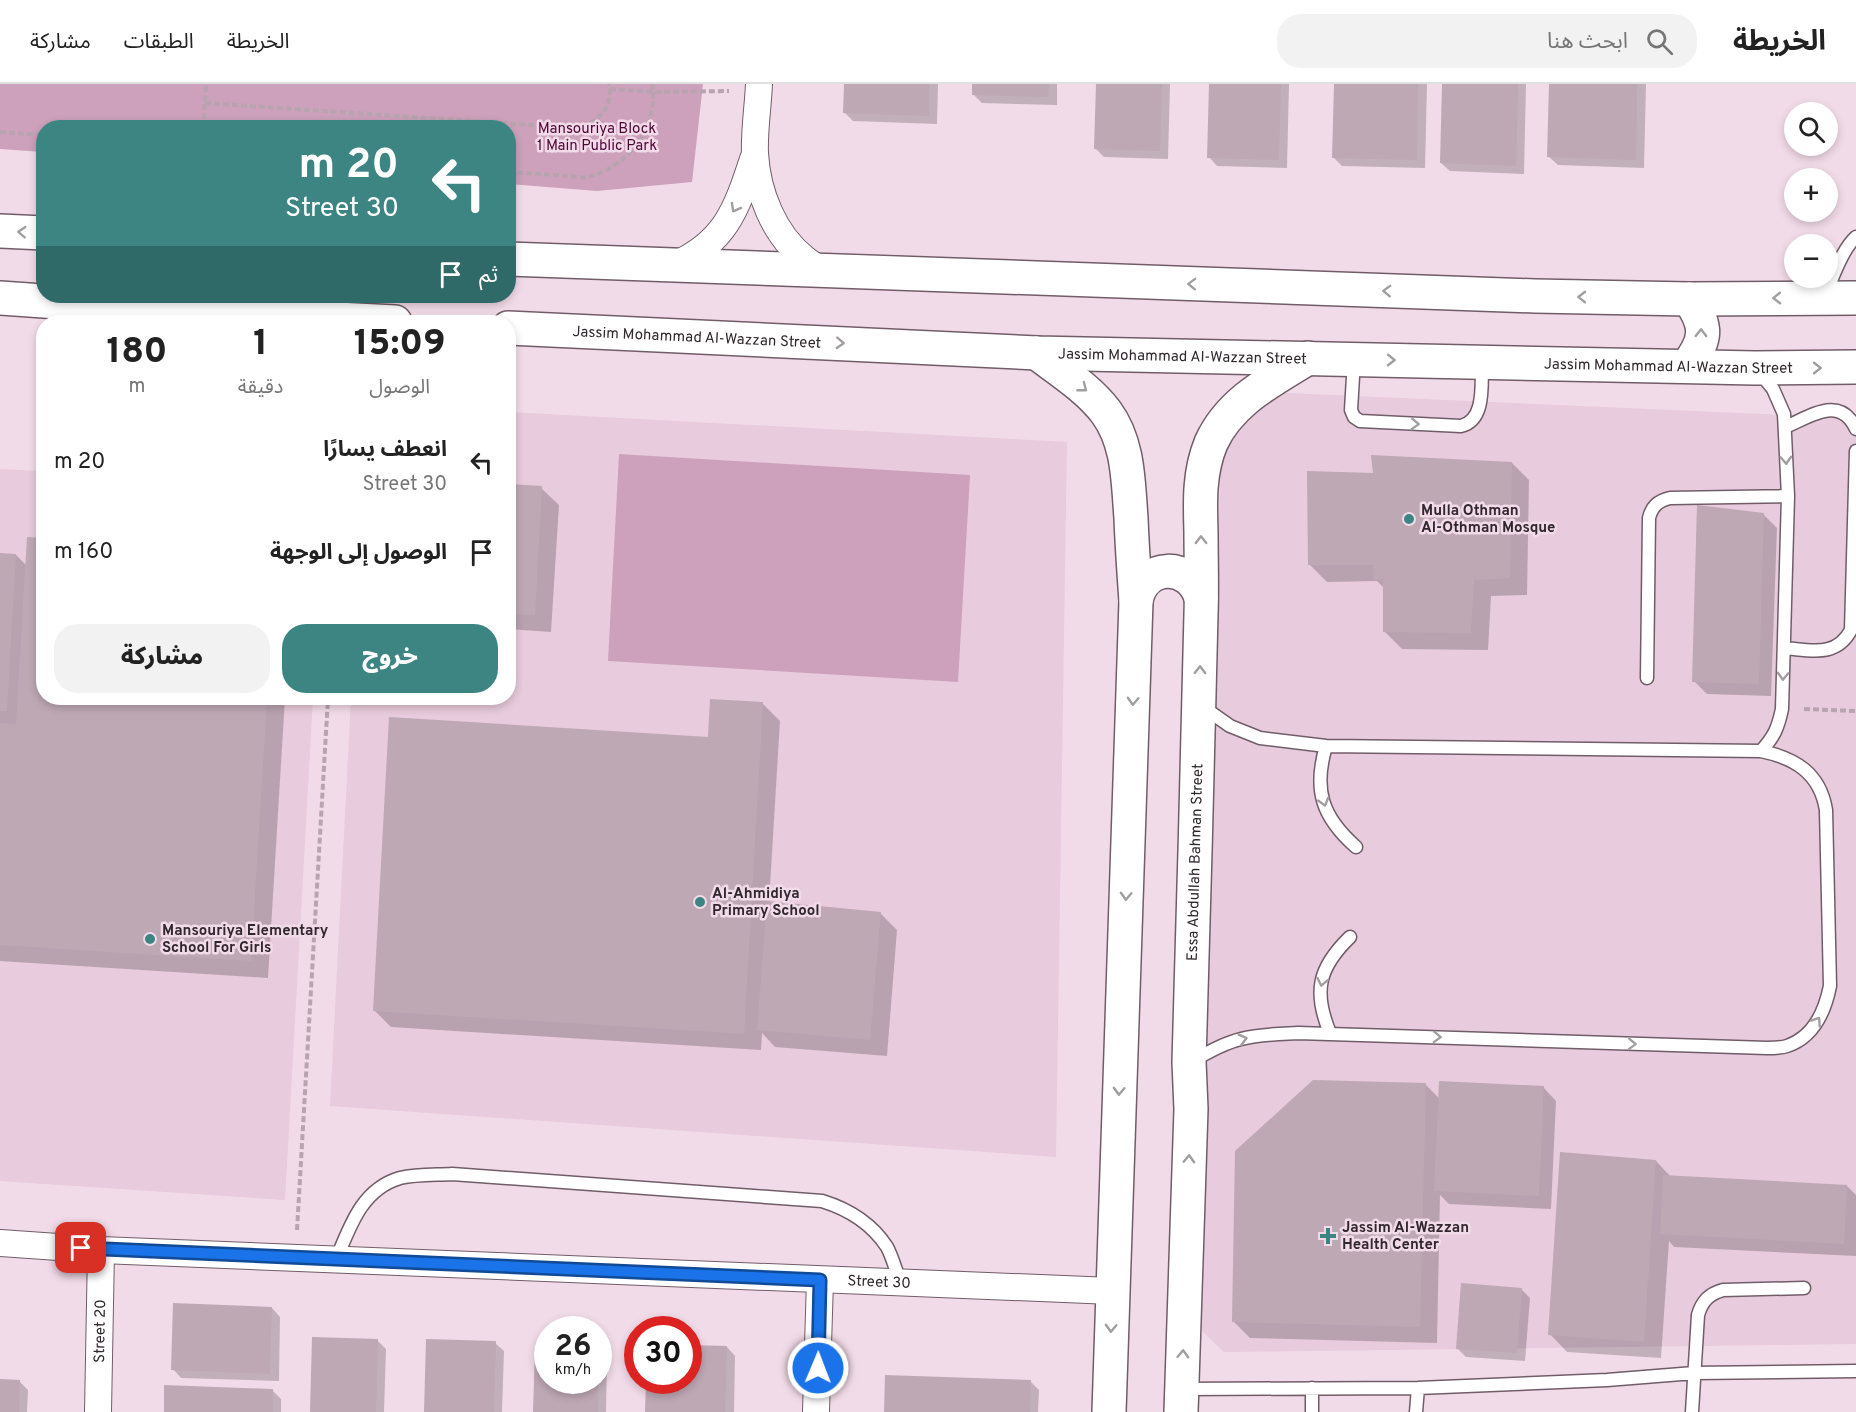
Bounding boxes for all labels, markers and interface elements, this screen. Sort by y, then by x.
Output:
search box [1277,14,1697,68]
icon: search [1643,25,1676,58]
text: الخريطة [1733,25,1826,61]
text: مشاركة [30,29,91,56]
text: الطبقات [124,29,194,56]
text: الخريطة [227,29,290,56]
text: ابحث هنا [1547,29,1628,56]
map controls [1784,102,1838,288]
button: search [1784,102,1838,156]
park label: Mansouriya Block 1 Main Public Park [537,120,657,156]
text: 20 m [298,140,399,193]
icon: left [420,144,498,222]
button: + [1784,168,1838,222]
text: Street 30 [285,192,399,226]
one-way arrow [731,202,742,212]
one-way arrow [17,226,26,239]
button: − [1784,234,1838,288]
icon: arrive [434,258,467,291]
text: ثم [479,263,498,290]
one-way arrow [1187,278,1196,291]
one-way arrow [1382,285,1391,298]
one-way arrow [1577,291,1586,304]
one-way arrow [1772,292,1781,304]
text: 1 [253,322,268,368]
text: 15:09 [354,322,446,368]
street label: Jassim Mohammad Al-Wazzan Street [572,323,822,354]
one-way arrow [1695,328,1707,337]
text: 180 [106,330,167,376]
one-way arrow [835,336,844,349]
street label: Jassim Mohammad Al-Wazzan Street [1058,345,1307,370]
one-way arrow [1387,353,1396,366]
street label: Jassim Mohammad Al-Wazzan Street [1544,356,1793,379]
one-way arrow [1813,361,1822,374]
text: m [128,374,145,400]
text: دقيقة [238,375,283,401]
text: الوصول [369,375,430,401]
one-way arrow [1076,381,1087,392]
one-way arrow [1411,418,1420,430]
text: انعطف يسارًا [323,437,447,464]
icon: left [465,446,498,479]
text: 20 m [54,449,105,476]
one-way arrow [1780,455,1793,464]
text: Street 30 [363,472,447,498]
place label: Mulla Othman Al-Othman Mosque [1421,502,1555,538]
marker: Mulla Othman Al-Othman Mosque [1402,512,1416,526]
one-way arrow [1195,535,1207,544]
icon: arrive [465,536,498,569]
text: 160 m [54,539,113,566]
text: الوصول إلى الوجهة [270,540,447,567]
button: مشاركة [54,624,270,693]
button: خروج [282,624,498,693]
one-way arrow [1193,665,1206,674]
one-way arrow [1777,671,1790,680]
one-way arrow [1126,697,1139,706]
street label: Essa Abdullah Bahman Street [1184,763,1208,962]
one-way arrow [1317,796,1329,807]
place label: Al-Ahmidiya Primary School [712,885,820,921]
one-way arrow [1119,891,1132,900]
marker: Al-Ahmidiya Primary School [693,895,707,909]
place label: Mansouriya Elementary School For Girls [162,922,329,958]
marker: Mansouriya Elementary School For Girls [143,932,157,946]
one-way arrow [1316,976,1329,986]
one-way arrow [1809,1017,1820,1028]
one-way arrow [1432,1031,1441,1043]
one-way arrow [1238,1034,1248,1047]
one-way arrow [1627,1037,1636,1050]
one-way arrow [1112,1086,1125,1095]
one-way arrow [1183,1154,1196,1163]
place label: Jassim Al-Wazzan Health Center [1342,1219,1469,1255]
pin [55,1222,106,1273]
marker: Jassim Al-Wazzan Health Center [1319,1227,1337,1245]
icon: arrive [64,1231,97,1264]
street label: Street 30 [847,1272,911,1294]
street label: Street 20 [91,1299,111,1363]
speed limit sign: 30 [624,1316,702,1394]
one-way arrow [1105,1323,1117,1332]
text: 26 [555,1329,591,1366]
position arrow [786,1336,850,1400]
one-way arrow [1176,1349,1189,1358]
text: km/h [555,1361,591,1380]

